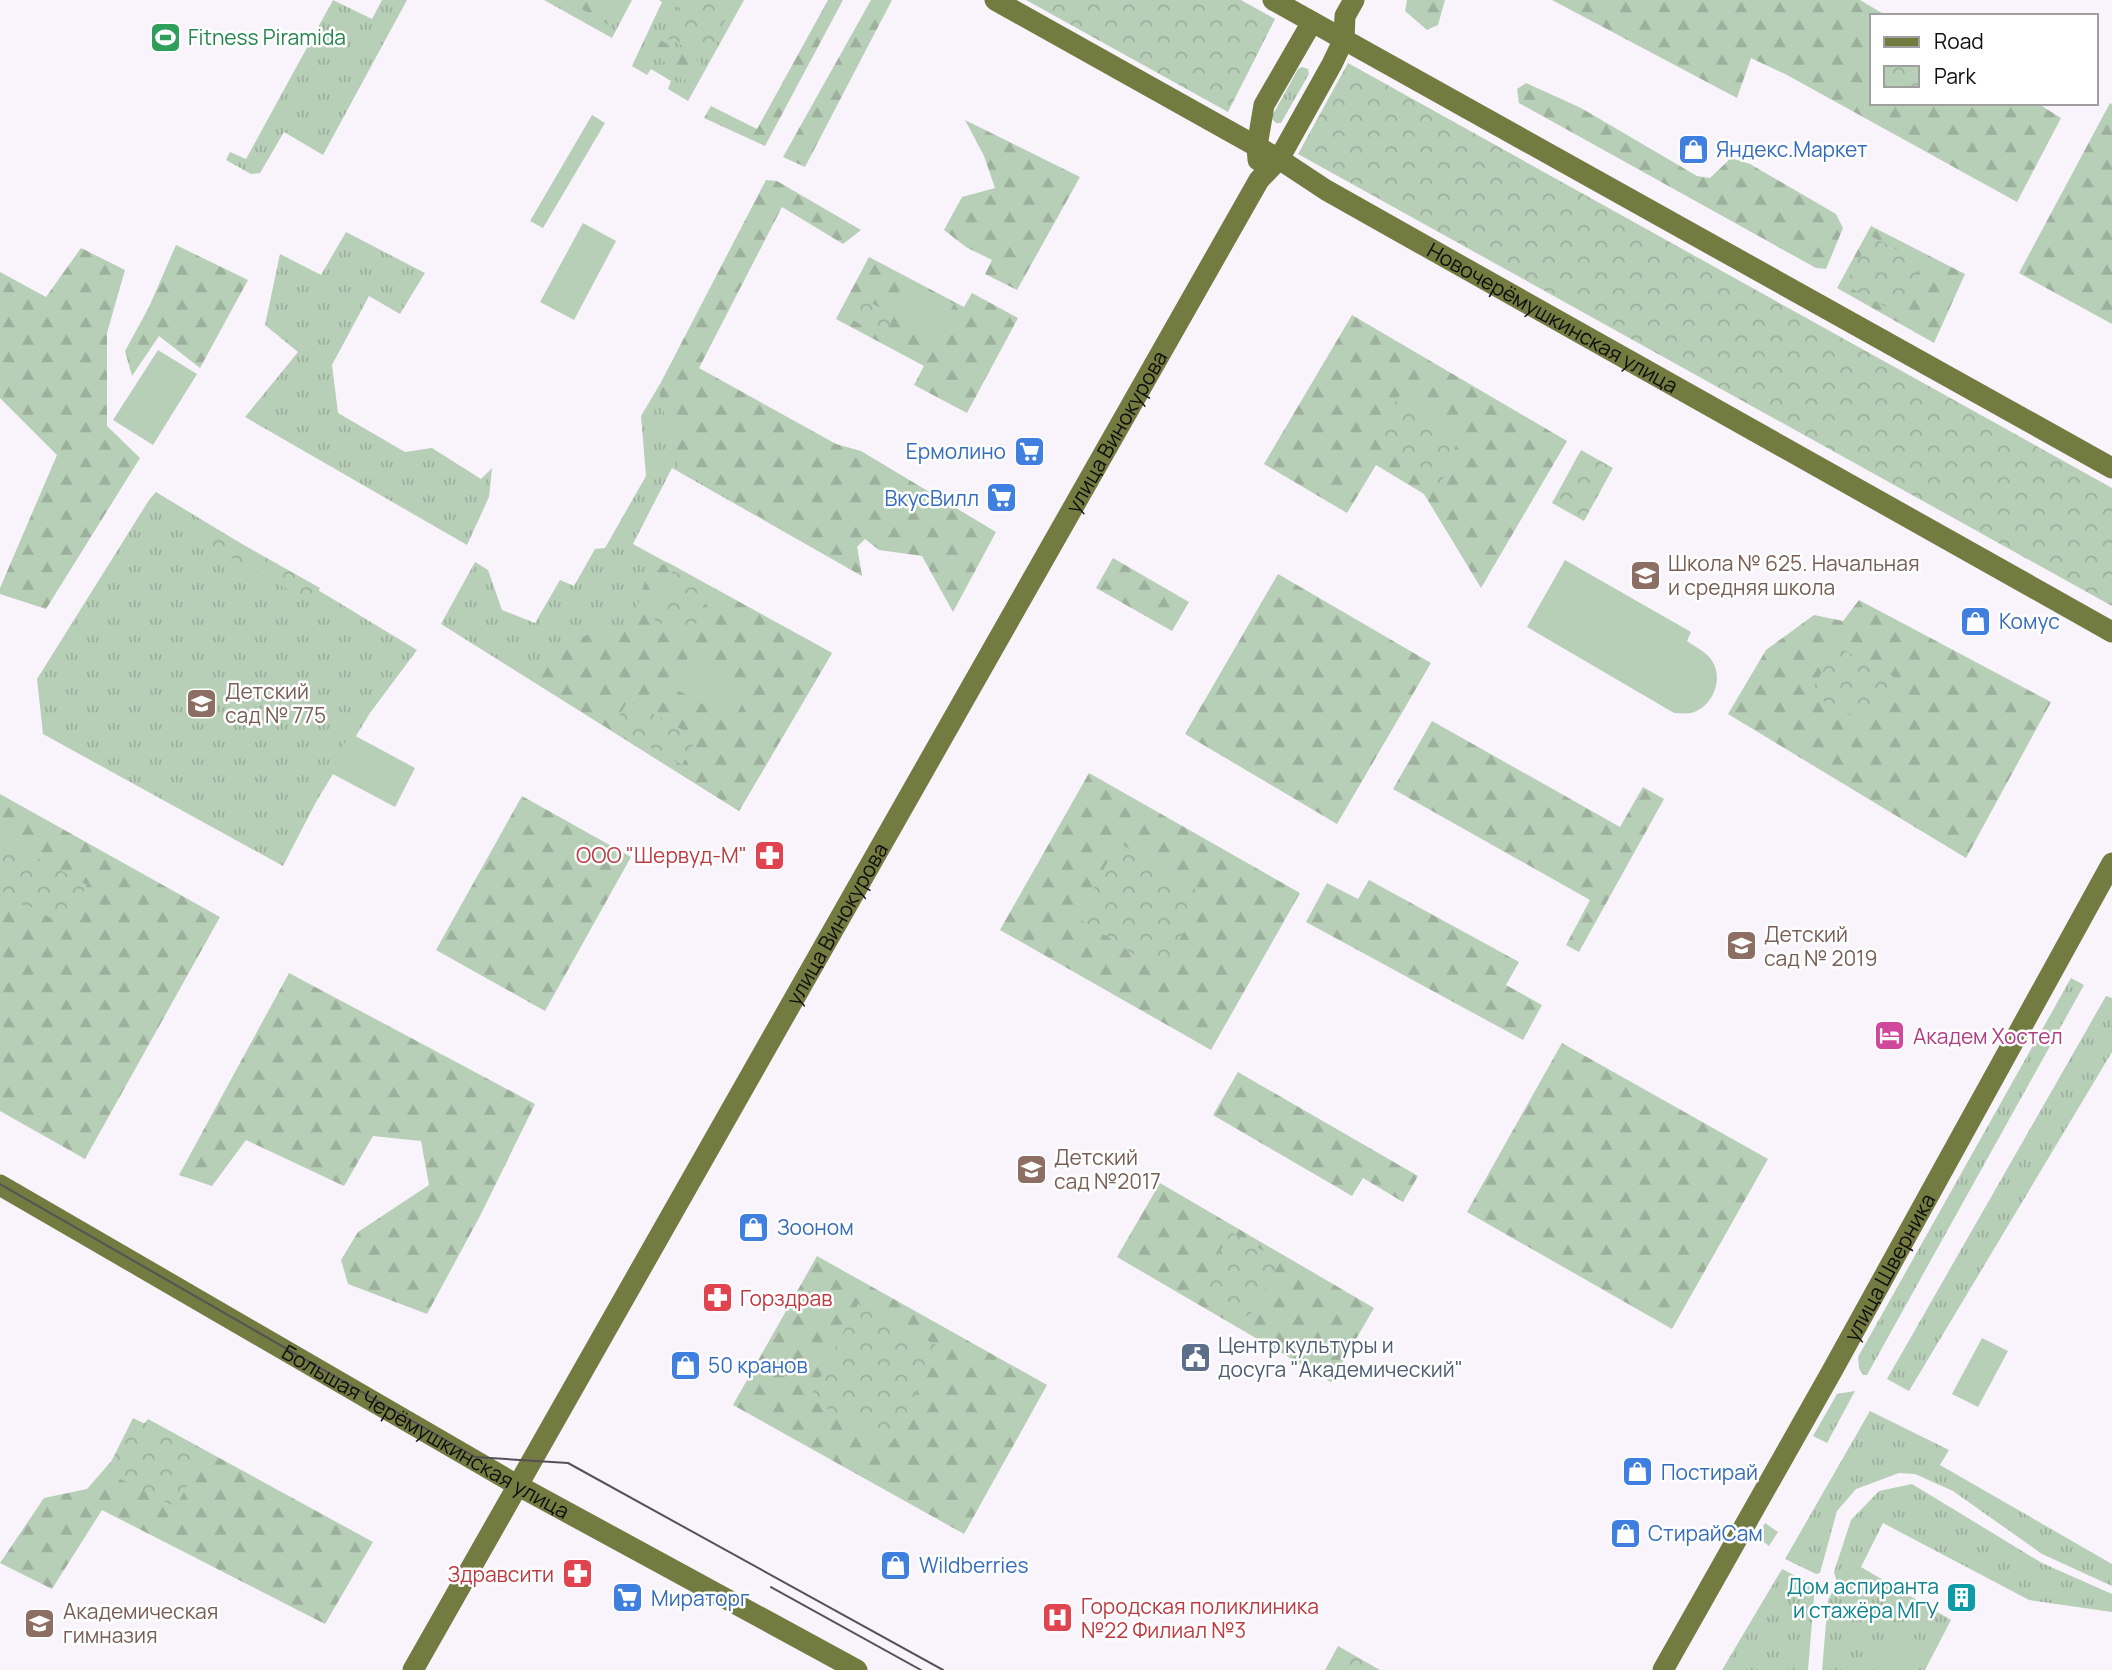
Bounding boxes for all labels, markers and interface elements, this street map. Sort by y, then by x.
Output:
legend [1870,14,2098,105]
sports icon: Fitness Piramida [148,20,182,54]
place label: Fitness Piramida [188,23,346,51]
text: Road [1934,27,1984,55]
text: Park [1934,62,1976,90]
shop icon: Яндекс.Маркет [1676,132,1710,166]
place label: Яндекс.Маркет [1716,135,1868,163]
street label: Новочерёмушкинская улица [1422,236,1683,399]
street label: улица Винокурова [1059,345,1173,518]
supermarket icon: Ермолино [1012,434,1046,468]
place label: Ермолино [906,437,1006,465]
supermarket icon: ВкусВилл [985,481,1019,515]
place label: ВкусВилл [884,484,979,512]
place label: Школа № 625. Начальная и средняя школа [1668,549,1920,601]
school or university icon: Школа № 625. Начальная и средняя школа [1628,558,1662,592]
shop icon: Комус [1959,604,1993,638]
place label: Комус [1999,607,2060,635]
place label: Детский сад № 775 [225,677,326,729]
school or university icon: Детский сад № 775 [185,686,219,720]
pharmacy icon: ООО "Шервуд-М" [753,838,787,872]
street label: улица Винокурова [779,838,894,1010]
place label: ООО "Шервуд-М" [576,841,747,869]
place label: Детский сад № 2019 [1764,920,1877,972]
school or university icon: Детский сад № 2019 [1724,929,1758,963]
hotel icon: Академ Хостел [1873,1019,1907,1053]
place label: Академ Хостел [1913,1022,2063,1050]
place label: Детский сад №2017 [1054,1143,1161,1195]
school or university icon: Детский сад №2017 [1014,1152,1048,1186]
street label: улица Шверника [1837,1188,1941,1346]
shop icon: Зооном [737,1210,771,1244]
place label: Зооном [777,1213,854,1241]
pharmacy icon: Горздрав [700,1281,734,1315]
place label: Горздрав [740,1284,832,1312]
place label: Центр культуры и досуга "Академический" [1218,1331,1463,1383]
street label: Большая Черёмушкинская улица [277,1338,574,1525]
public building icon: Центр культуры и досуга "Академический" [1178,1340,1212,1374]
shop icon: 50 кранов [668,1348,702,1382]
place label: 50 кранов [708,1351,808,1379]
shop icon: Постирай [1621,1455,1655,1489]
place label: Постирай [1661,1458,1758,1486]
shop icon: СтирайСам [1608,1516,1642,1550]
place label: СтирайСам [1648,1519,1763,1547]
shop icon: Wildberries [879,1548,913,1582]
place label: Wildberries [919,1551,1029,1579]
pharmacy icon: Здравсити [560,1557,594,1591]
place label: Здравсити [447,1560,554,1588]
place label: Дом аспиранта и стажёра МГУ [1787,1572,1939,1624]
supermarket icon: Мираторг [611,1581,645,1615]
building icon: Дом аспиранта и стажёра МГУ [1945,1581,1979,1615]
place label: Мираторг [651,1584,750,1612]
place label: Городская поликлиника №22 Филиал №3 [1081,1592,1319,1644]
place label: Академическая гимназия [63,1597,218,1649]
hospital icon: Городская поликлиника №22 Филиал №3 [1041,1601,1075,1635]
school or university icon: Академическая гимназия [23,1606,57,1640]

